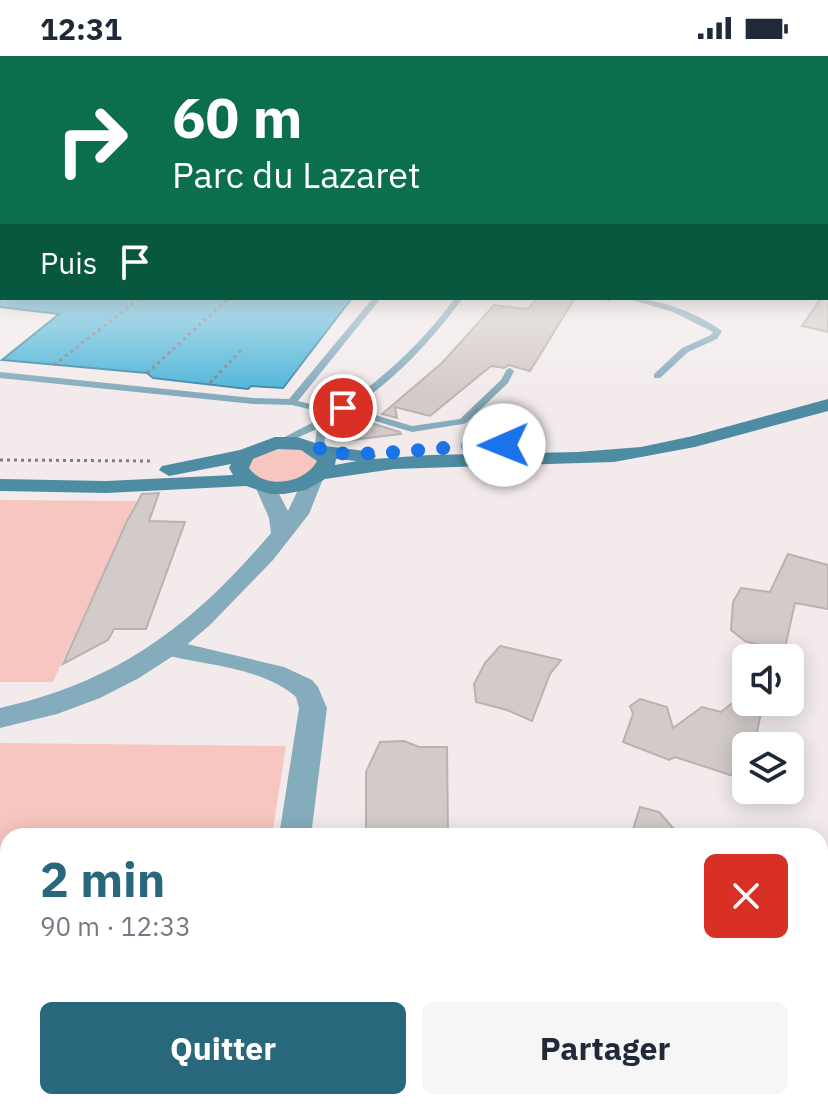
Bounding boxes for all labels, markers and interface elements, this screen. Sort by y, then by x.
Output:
text: 12:31 [40,9,122,48]
text: 60 m [172,81,302,153]
icon: right [40,88,144,192]
text: Parc du Lazaret [172,151,421,198]
icon: arrive [113,240,157,284]
text: Puis [40,243,97,282]
pin [309,374,377,442]
icon: arrive [321,386,365,430]
position arrow [462,403,546,487]
map controls [732,644,804,804]
button: sound [732,644,804,716]
button: layers [732,732,804,804]
text: 2 min [40,848,165,910]
button: close [704,854,788,938]
text: 90 m · 12:33 [40,909,191,943]
button: Quitter [40,1002,406,1094]
button: Partager [422,1002,788,1094]

